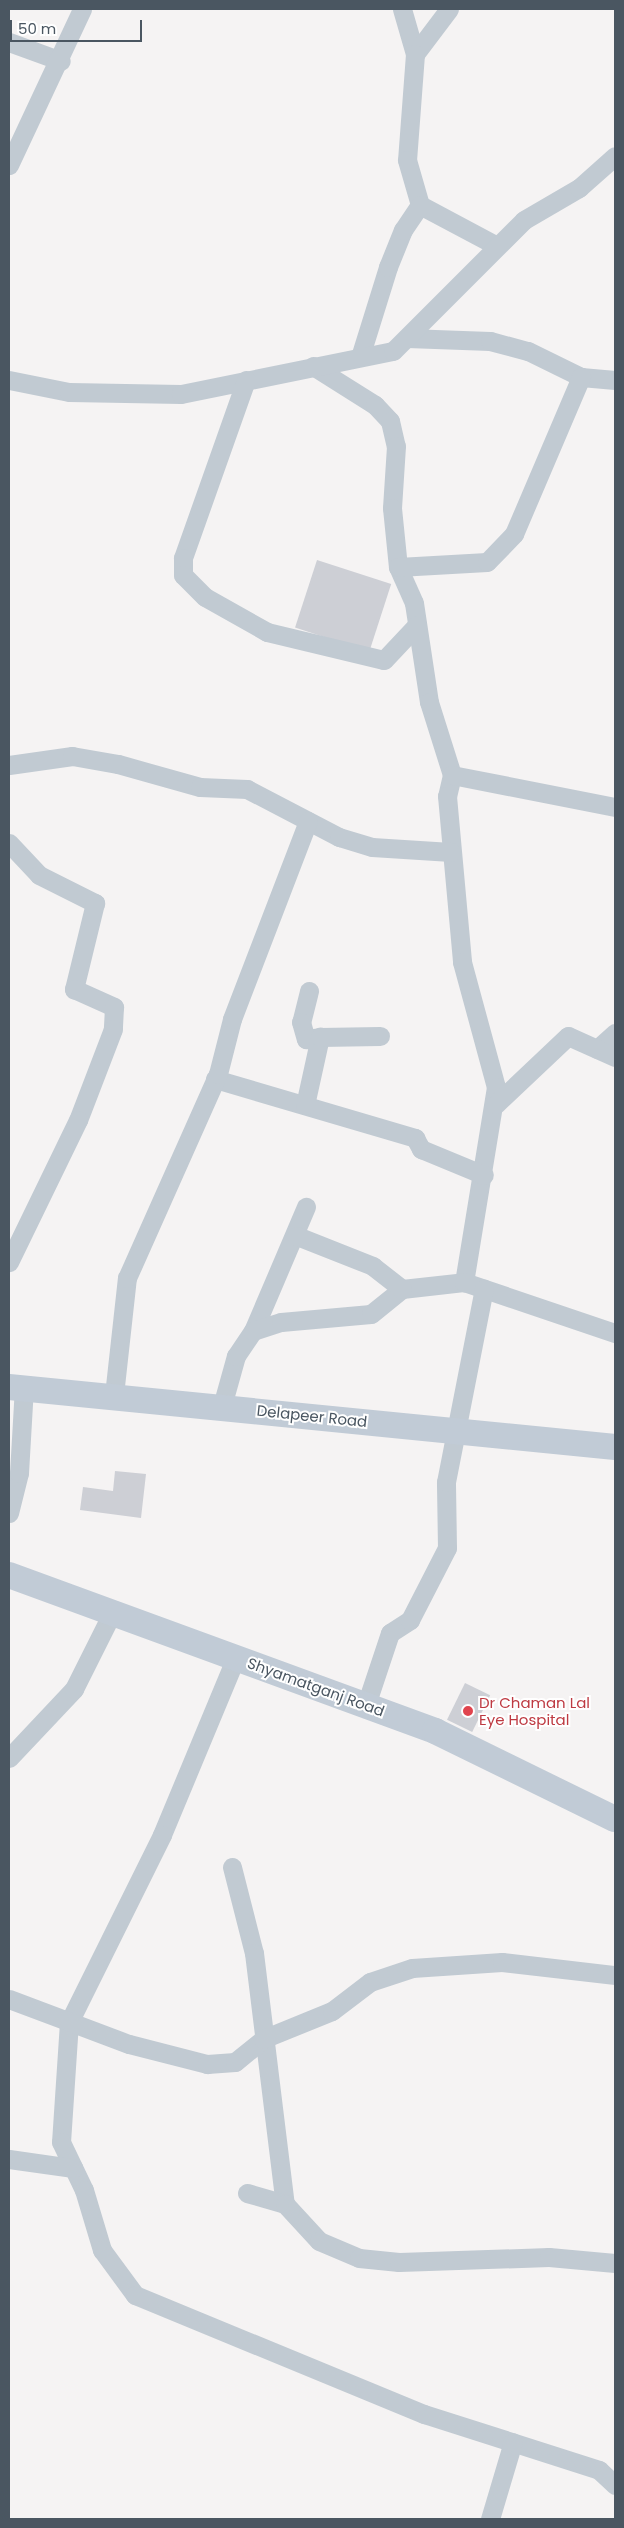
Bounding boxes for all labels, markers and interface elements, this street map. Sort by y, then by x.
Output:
scale bar [12,10,145,42]
text: 50 m [18,18,56,39]
street label: Delapeer Road [256,1401,368,1431]
street label: Shyamatganj Road [245,1654,387,1720]
place label: Dr Chaman Lal Eye Hospital [479,1693,590,1728]
marker: Dr Chaman Lal Eye Hospital [461,1704,475,1718]

